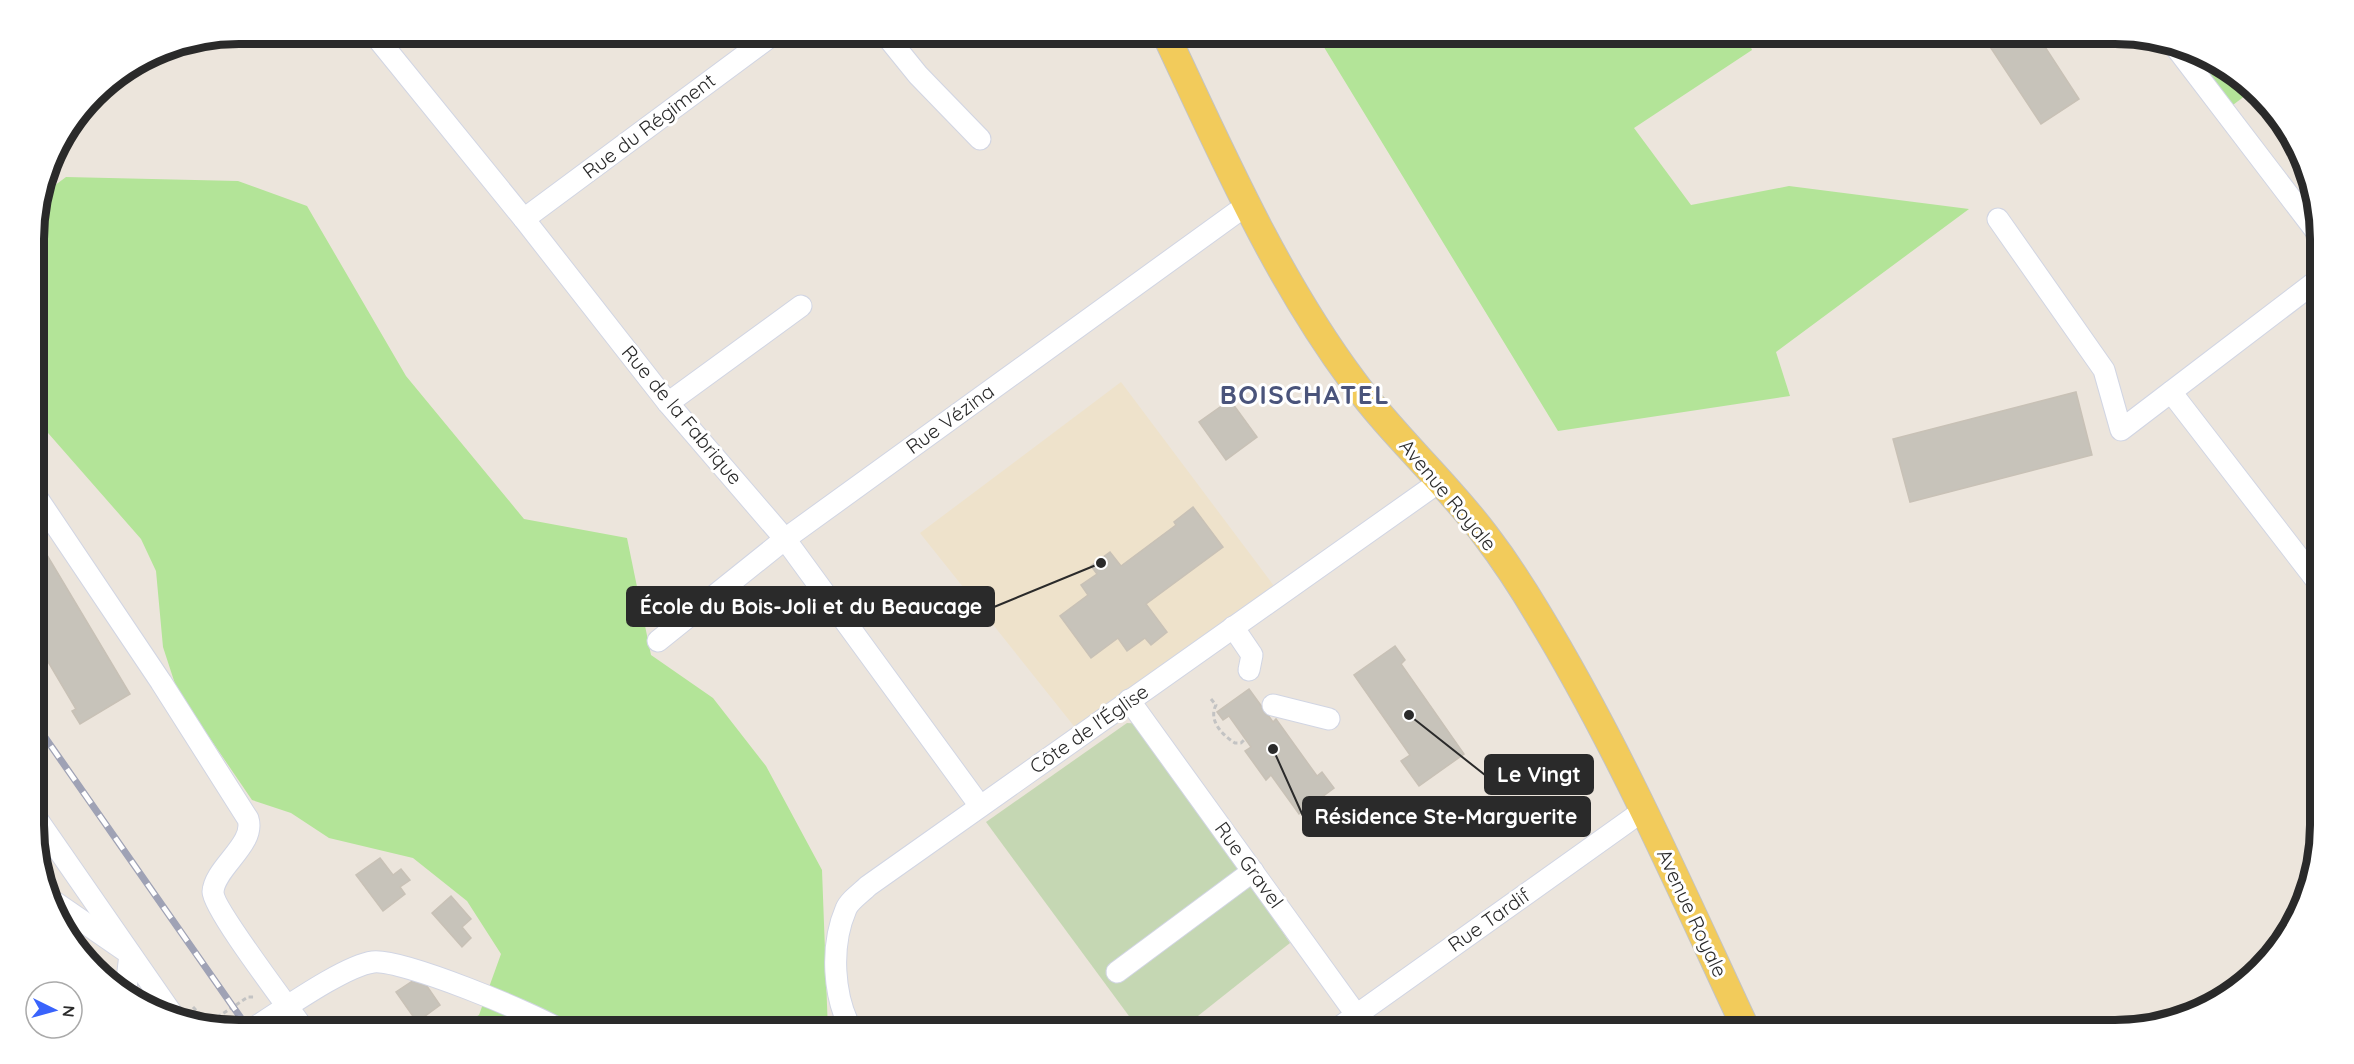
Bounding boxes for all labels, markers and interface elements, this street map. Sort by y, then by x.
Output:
street label: Rue du Régiment [577,67,720,184]
street label: Rue de la Fabrique [617,340,748,489]
street label: Rue Vézina [901,378,999,459]
district label: BOISCHATEL [1220,378,1390,411]
street label: Avenue Royale [1394,434,1502,556]
callout: École du Bois-Joli et du Beaucage [627,587,994,626]
text: École du Bois-Joli et du Beaucage [640,593,982,619]
street label: Côte de l'Église [1024,678,1153,779]
callout: Le Vingt [1485,755,1593,794]
text: Le Vingt [1497,761,1581,787]
callout: Résidence Ste-Marguerite [1303,797,1590,836]
text: Résidence Ste-Marguerite [1315,803,1577,829]
street label: Rue Gravel [1210,817,1289,913]
street label: Avenue Royale [1652,845,1733,981]
street label: Rue Tardif [1443,882,1535,957]
north arrow [24,980,84,1040]
text: N [58,1005,79,1018]

